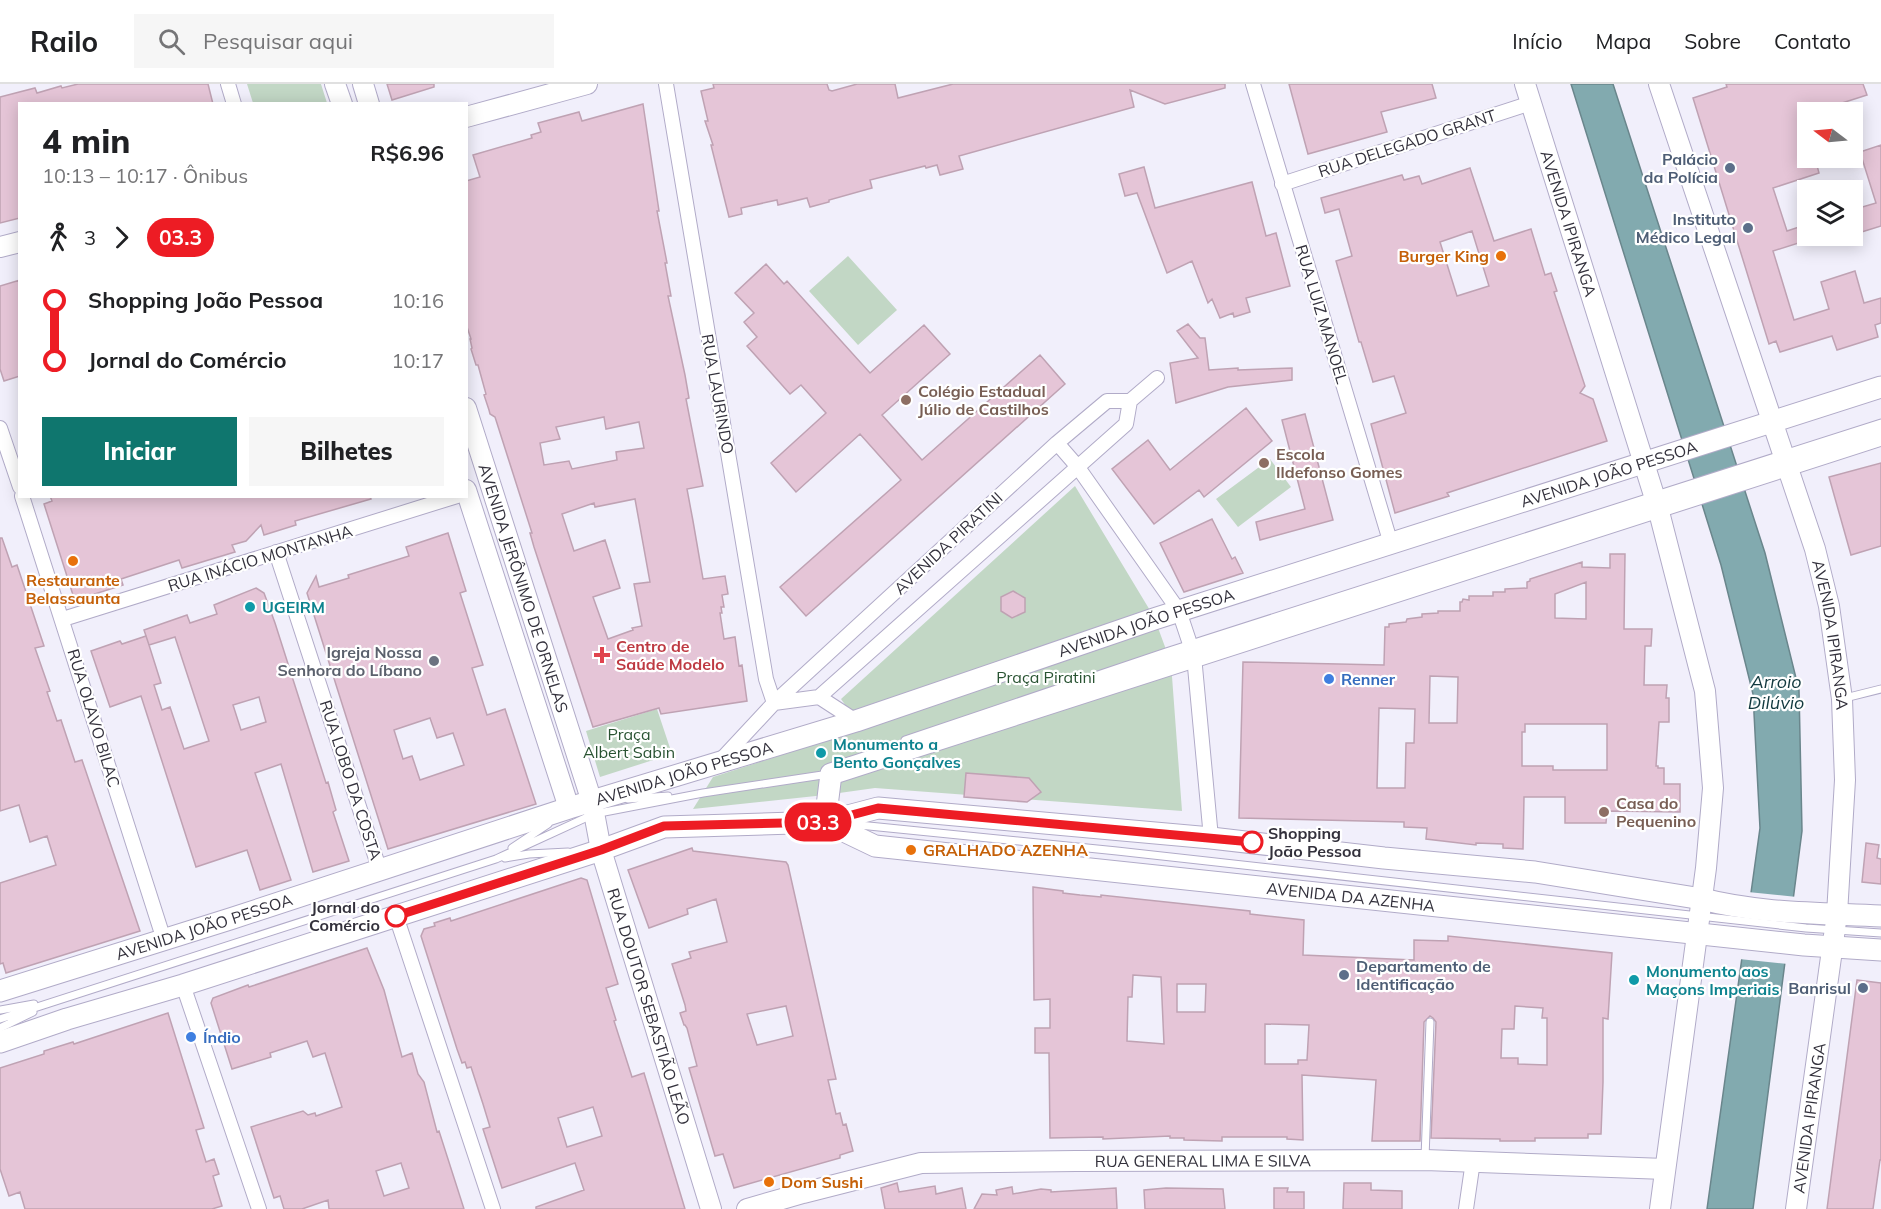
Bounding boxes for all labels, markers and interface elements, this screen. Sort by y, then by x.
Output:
search box [134,14,554,68]
text: Railo [30,24,98,59]
icon: search [155,25,188,58]
text: Pesquisar aqui [203,27,353,55]
text: Início [1512,28,1562,54]
text: Mapa [1595,28,1651,54]
text: Sobre [1684,28,1741,54]
text: Contato [1774,28,1851,54]
north arrow [1797,102,1863,168]
map controls [1797,102,1863,246]
street label: RUA DELEGADO GRANT [1315,105,1499,181]
text: 4 min [42,120,130,161]
text: R$6.96 [370,139,444,167]
street label: AVENIDA IPIRANGA [1536,148,1601,299]
place label: Palácio da Polícia [1644,149,1718,187]
marker: Palácio da Polícia [1723,161,1737,175]
text: 10:13 – 10:17 · Ônibus [42,163,248,188]
button: layers [1797,180,1863,246]
place label: Instituto Médico Legal [1636,209,1736,247]
icon: walk [42,221,75,254]
icon: forward [105,221,138,254]
marker: Instituto Médico Legal [1741,221,1755,235]
text: 03.3 [159,224,202,250]
text: 3 [84,225,96,250]
street label: RUA LUIZ MANOEL [1291,242,1353,386]
place label: Burger King [1398,246,1489,266]
marker: Burger King [1494,249,1508,263]
text: Shopping João Pessoa [88,286,323,314]
text: 10:16 [391,288,444,313]
street label: RUA LAURINDO [698,332,738,456]
text: Jornal do Comércio [88,346,287,374]
text: 10:17 [391,348,444,373]
place label: Colégio Estadual Júlio de Castilhos [918,381,1049,419]
marker: Colégio Estadual Júlio de Castilhos [899,393,913,407]
button: Iniciar [42,417,237,486]
button: Bilhetes [249,417,444,486]
street label: AVENIDA JOÃO PESSOA [1518,436,1700,511]
place label: Escola Ildefonso Gomes [1276,444,1403,482]
marker: Escola Ildefonso Gomes [1257,456,1271,470]
street label: AVENIDA JERÔNIMO DE ORNELAS [474,461,573,715]
street label: AVENIDA PIRATINI [890,488,1006,598]
street label: RUA INÁCIO MONTANHA [165,520,355,596]
marker: Restaurante Belassaunta [66,554,80,568]
street label: AVENIDA IPIRANGA [1808,558,1852,711]
place label: Restaurante Belassaunta [25,570,121,608]
street label: AVENIDA JOÃO PESSOA [1055,584,1237,661]
place label: UGEIRM [262,597,325,617]
marker: UGEIRM [243,600,257,614]
place label: Centro de Saúde Modelo [616,636,725,674]
place label: Igreja Nossa Senhora do Líbano [277,642,422,680]
street label: RUA OLAVO BILAC [63,646,125,790]
marker: Centro de Saúde Modelo [593,646,611,664]
marker: Igreja Nossa Senhora do Líbano [427,654,441,668]
park label: Praça Piratini [996,667,1096,687]
place label: Renner [1341,669,1396,689]
water label: Arroio Dilúvio [1748,670,1804,714]
marker: Renner [1322,672,1336,686]
street label: RUA LOBO DA COSTA [316,697,386,863]
park label: Praça Albert Sabin [583,724,675,762]
place label: Monumento a Bento Gonçalves [833,734,961,772]
street label: AVENIDA JOÃO PESSOA [593,737,775,809]
marker: Monumento a Bento Gonçalves [814,746,828,760]
place label: Casa do Pequenino [1616,793,1696,831]
line badge: 03.3 [776,802,860,842]
marker: Casa do Pequenino [1597,805,1611,819]
text: 03.3 [796,809,840,835]
place label: Shopping João Pessoa [1268,823,1362,861]
marker: Shopping João Pessoa [1241,831,1263,853]
place label: GRALHADO AZENHA [923,840,1088,860]
marker: GRALHADO AZENHA [904,843,918,857]
street label: AVENIDA DA AZENHA [1265,878,1436,916]
street label: RUA DOUTOR SEBASTIÃO LEÃO [603,886,695,1127]
street label: AVENIDA JOÃO PESSOA [113,889,295,964]
place label: Jornal do Comércio [309,897,380,935]
marker: Jornal do Comércio [385,905,407,927]
place label: Departamento de Identificação [1356,956,1491,994]
place label: Monumento aos Maçons Imperiais [1646,961,1779,999]
marker: Departamento de Identificação [1337,968,1351,982]
marker: Monumento aos Maçons Imperiais [1627,973,1641,987]
place label: Banrisul [1788,978,1851,998]
marker: Banrisul [1856,981,1870,995]
place label: Índio [203,1027,241,1047]
marker: Índio [184,1030,198,1044]
street label: AVENIDA IPIRANGA [1789,1041,1830,1195]
street label: RUA GENERAL LIMA E SILVA [1095,1150,1311,1171]
place label: Dom Sushi [781,1172,863,1192]
marker: Dom Sushi [762,1175,776,1189]

